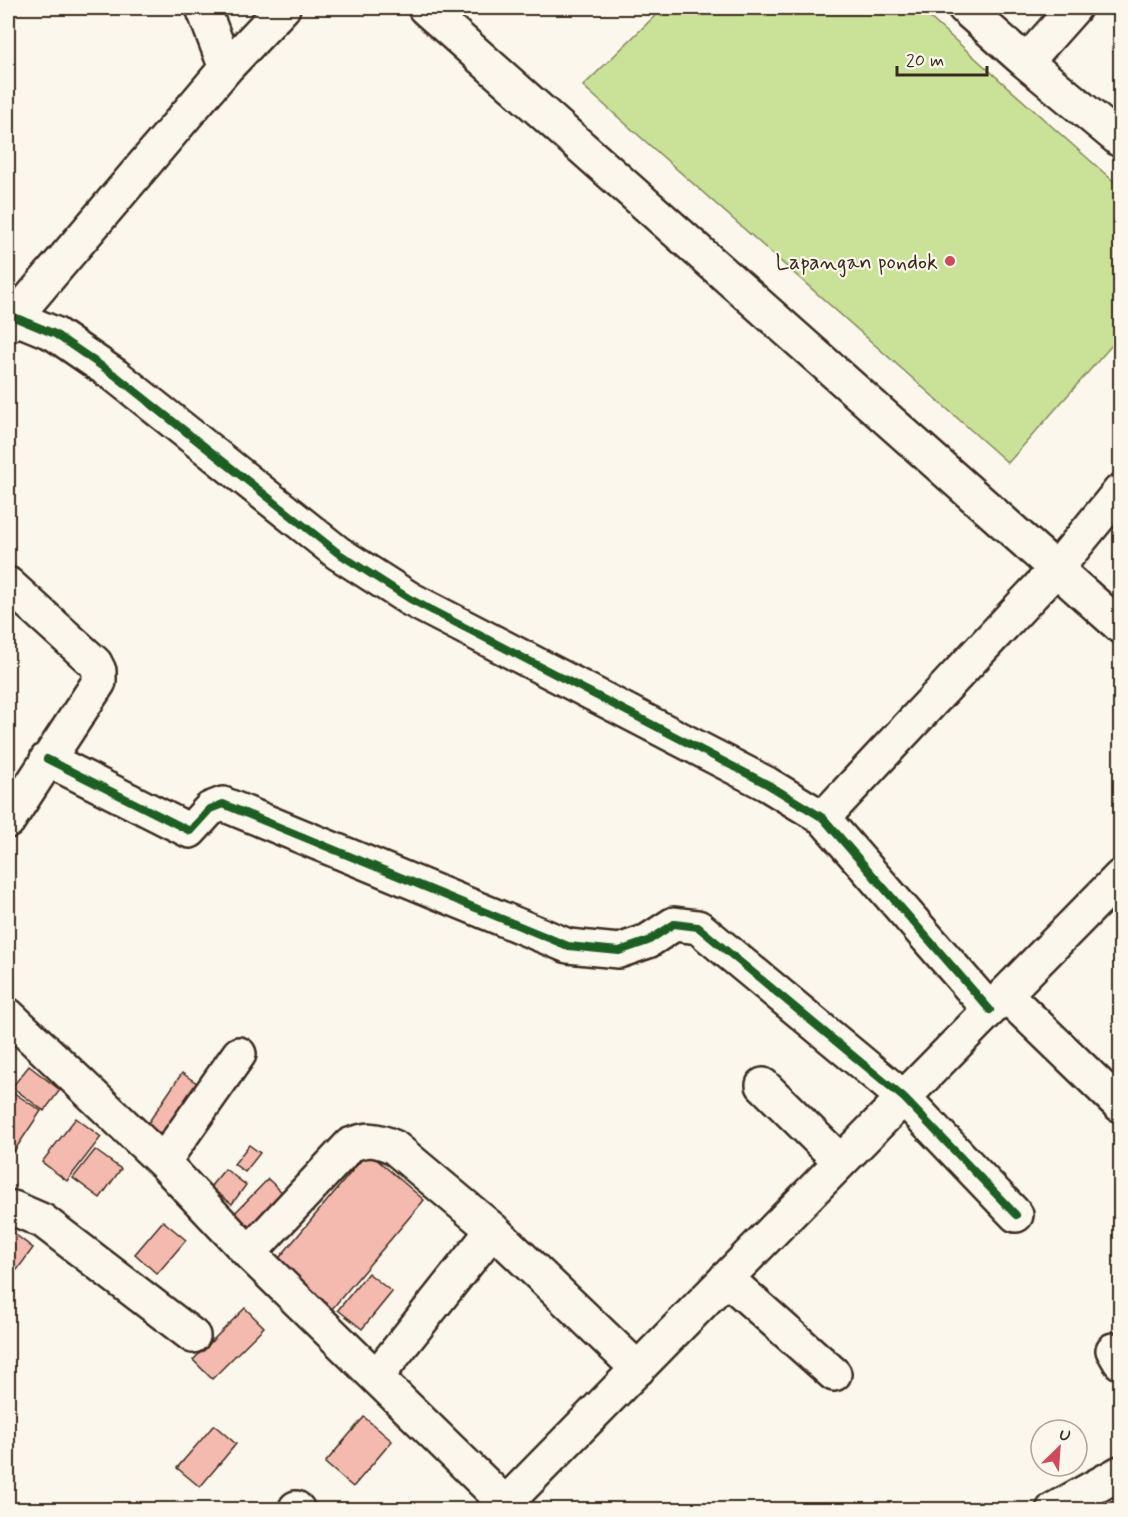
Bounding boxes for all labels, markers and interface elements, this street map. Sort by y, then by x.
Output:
scale bar [897,39,987,77]
text: 20 m [906,49,944,73]
place label: Lapangan pondok [775,249,938,278]
marker: Lapangan pondok [943,254,957,268]
north arrow [1029,1418,1089,1478]
text: U [1056,1424,1074,1447]

